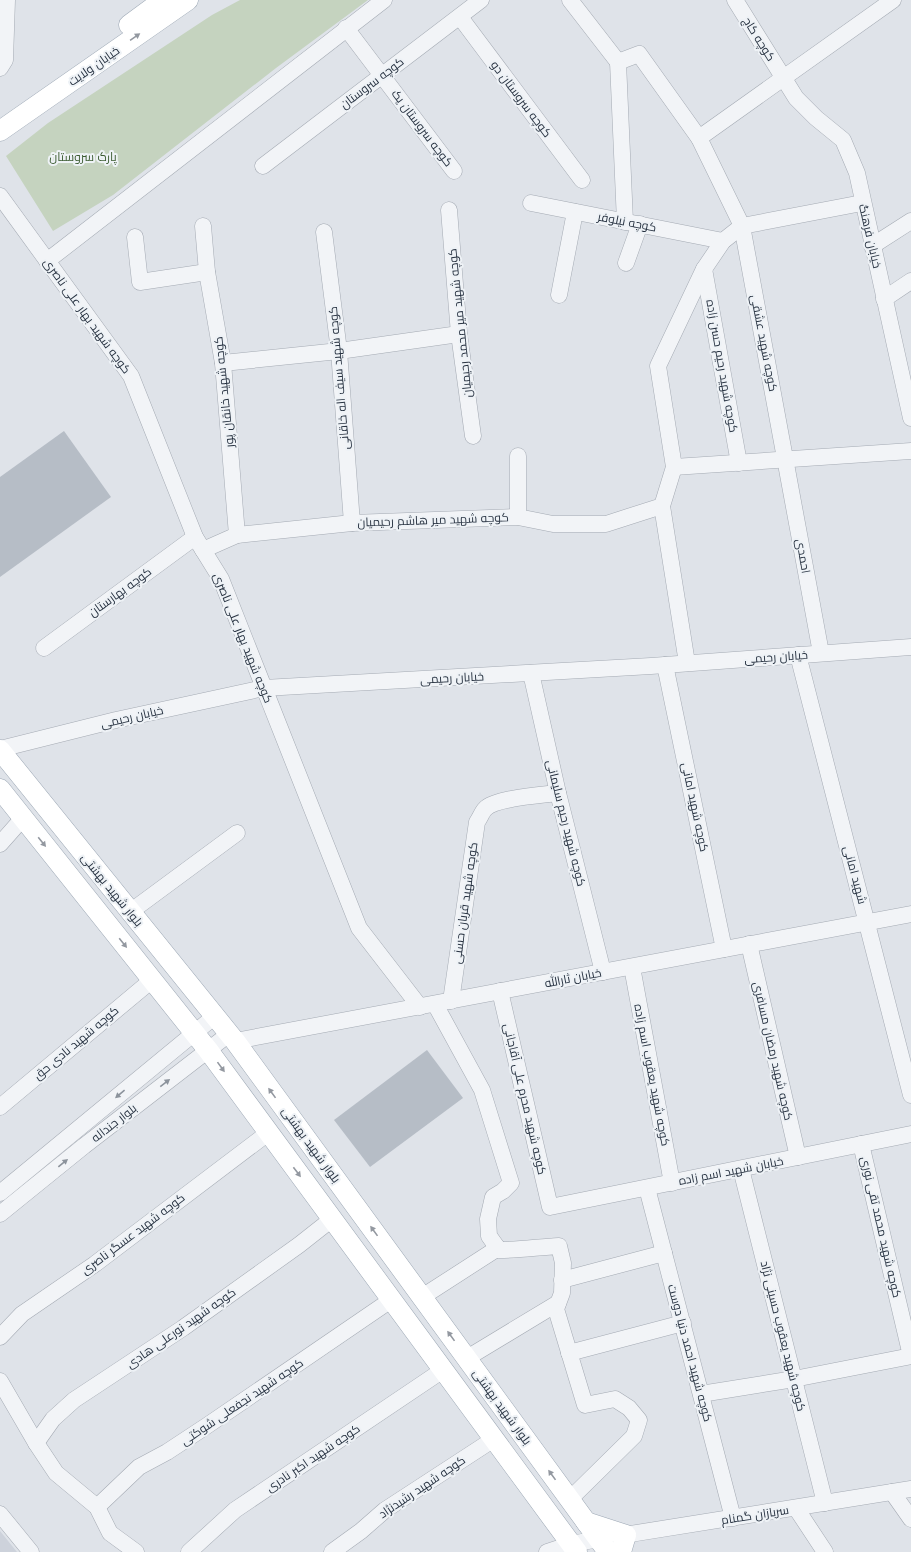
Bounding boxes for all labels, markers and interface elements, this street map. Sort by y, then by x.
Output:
street label: کوچه کاج [738,14,779,65]
one-way arrow [130,33,140,41]
street label: خیابان ولایت [65,42,122,89]
street label: کوچه سروستان [337,54,408,113]
street label: کوچه سروستان دو [486,57,555,141]
street label: کوچه سروستان یک [387,86,456,170]
park label: پارک سروستان [49,149,118,166]
street label: خیابان فرهنگ [856,202,885,270]
street label: کوچه نیلوفر [595,208,658,237]
street label: کوچه شهید میر محمد رحیمیان [444,247,477,398]
street label: کوچه شهید بهار علی ناصری [39,255,134,378]
street label: کوچه شهید عشقی [746,293,781,393]
street label: کوچه شهید رحیم حسن زاده [701,298,742,434]
street label: کوچه شهید سیف اله خاقانی [325,306,354,450]
street label: کوچه شهید خانقان پور [210,335,239,449]
street label: کوچه شهید میر هاشم رحیمیان [357,509,509,532]
street label: احمدی [793,537,814,575]
street label: کوچه بهارستان [85,564,155,621]
street label: کوچه شهید بهار علی ناصری [209,571,276,706]
street label: خیابان رحیمی [744,647,808,666]
street label: خیابان رحیمی [420,668,484,687]
street label: خیابان رحیمی [99,702,165,731]
street label: کوچه شهید رحیم سلیمانی [542,758,589,888]
street label: کوچه شهید امانی [677,761,712,853]
one-way arrow [37,836,46,847]
street label: کوچه شهید قربان حسنی [449,841,482,965]
street label: شهید امانی [841,844,870,906]
street label: بلوار شهید بهشتی [78,850,147,930]
one-way arrow [119,938,127,949]
street label: خیابان ثارالله [543,965,603,990]
street label: کوچه شهید رمضان مسافری [748,980,797,1122]
street label: کوچه شهید نادی حق [30,1003,123,1084]
street label: کوچه شهید یعقوب اسم زاده [629,1003,674,1148]
street label: کوچه شهید محرم علی آقاجانی [499,1022,550,1176]
one-way arrow [216,1062,225,1073]
one-way arrow [160,1079,171,1087]
one-way arrow [268,1087,277,1098]
one-way arrow [114,1090,125,1098]
street label: بلوار جنداله [88,1100,139,1145]
street label: بلوار شهید بهشتی [279,1104,344,1186]
street label: خیابان شهید اسم زاده [677,1153,785,1189]
street label: کوچه شهید محمد تقی نوری [856,1155,905,1299]
one-way arrow [57,1159,68,1168]
one-way arrow [293,1167,301,1178]
street label: کوچه شهید عسگر ناصری [78,1190,189,1279]
one-way arrow [370,1226,378,1237]
street label: کوچه شهید یعقوب حسینی نژاد [756,1259,809,1413]
street label: کوچه شهید احمد دنیا دوست [663,1282,716,1424]
street label: کوچه شهید نورعلی هادی [123,1284,240,1373]
one-way arrow [447,1331,455,1342]
street label: کوچه شهید نجفعلی شوکتی [178,1355,307,1450]
street label: بلوار شهید بهشتی [470,1366,535,1448]
street label: کوچه شهید اکبر نادری [263,1421,364,1496]
street label: کوچه شهید رشیدنژاد [375,1452,469,1523]
one-way arrow [548,1470,556,1481]
street label: سربازان گمنام [720,1502,790,1528]

